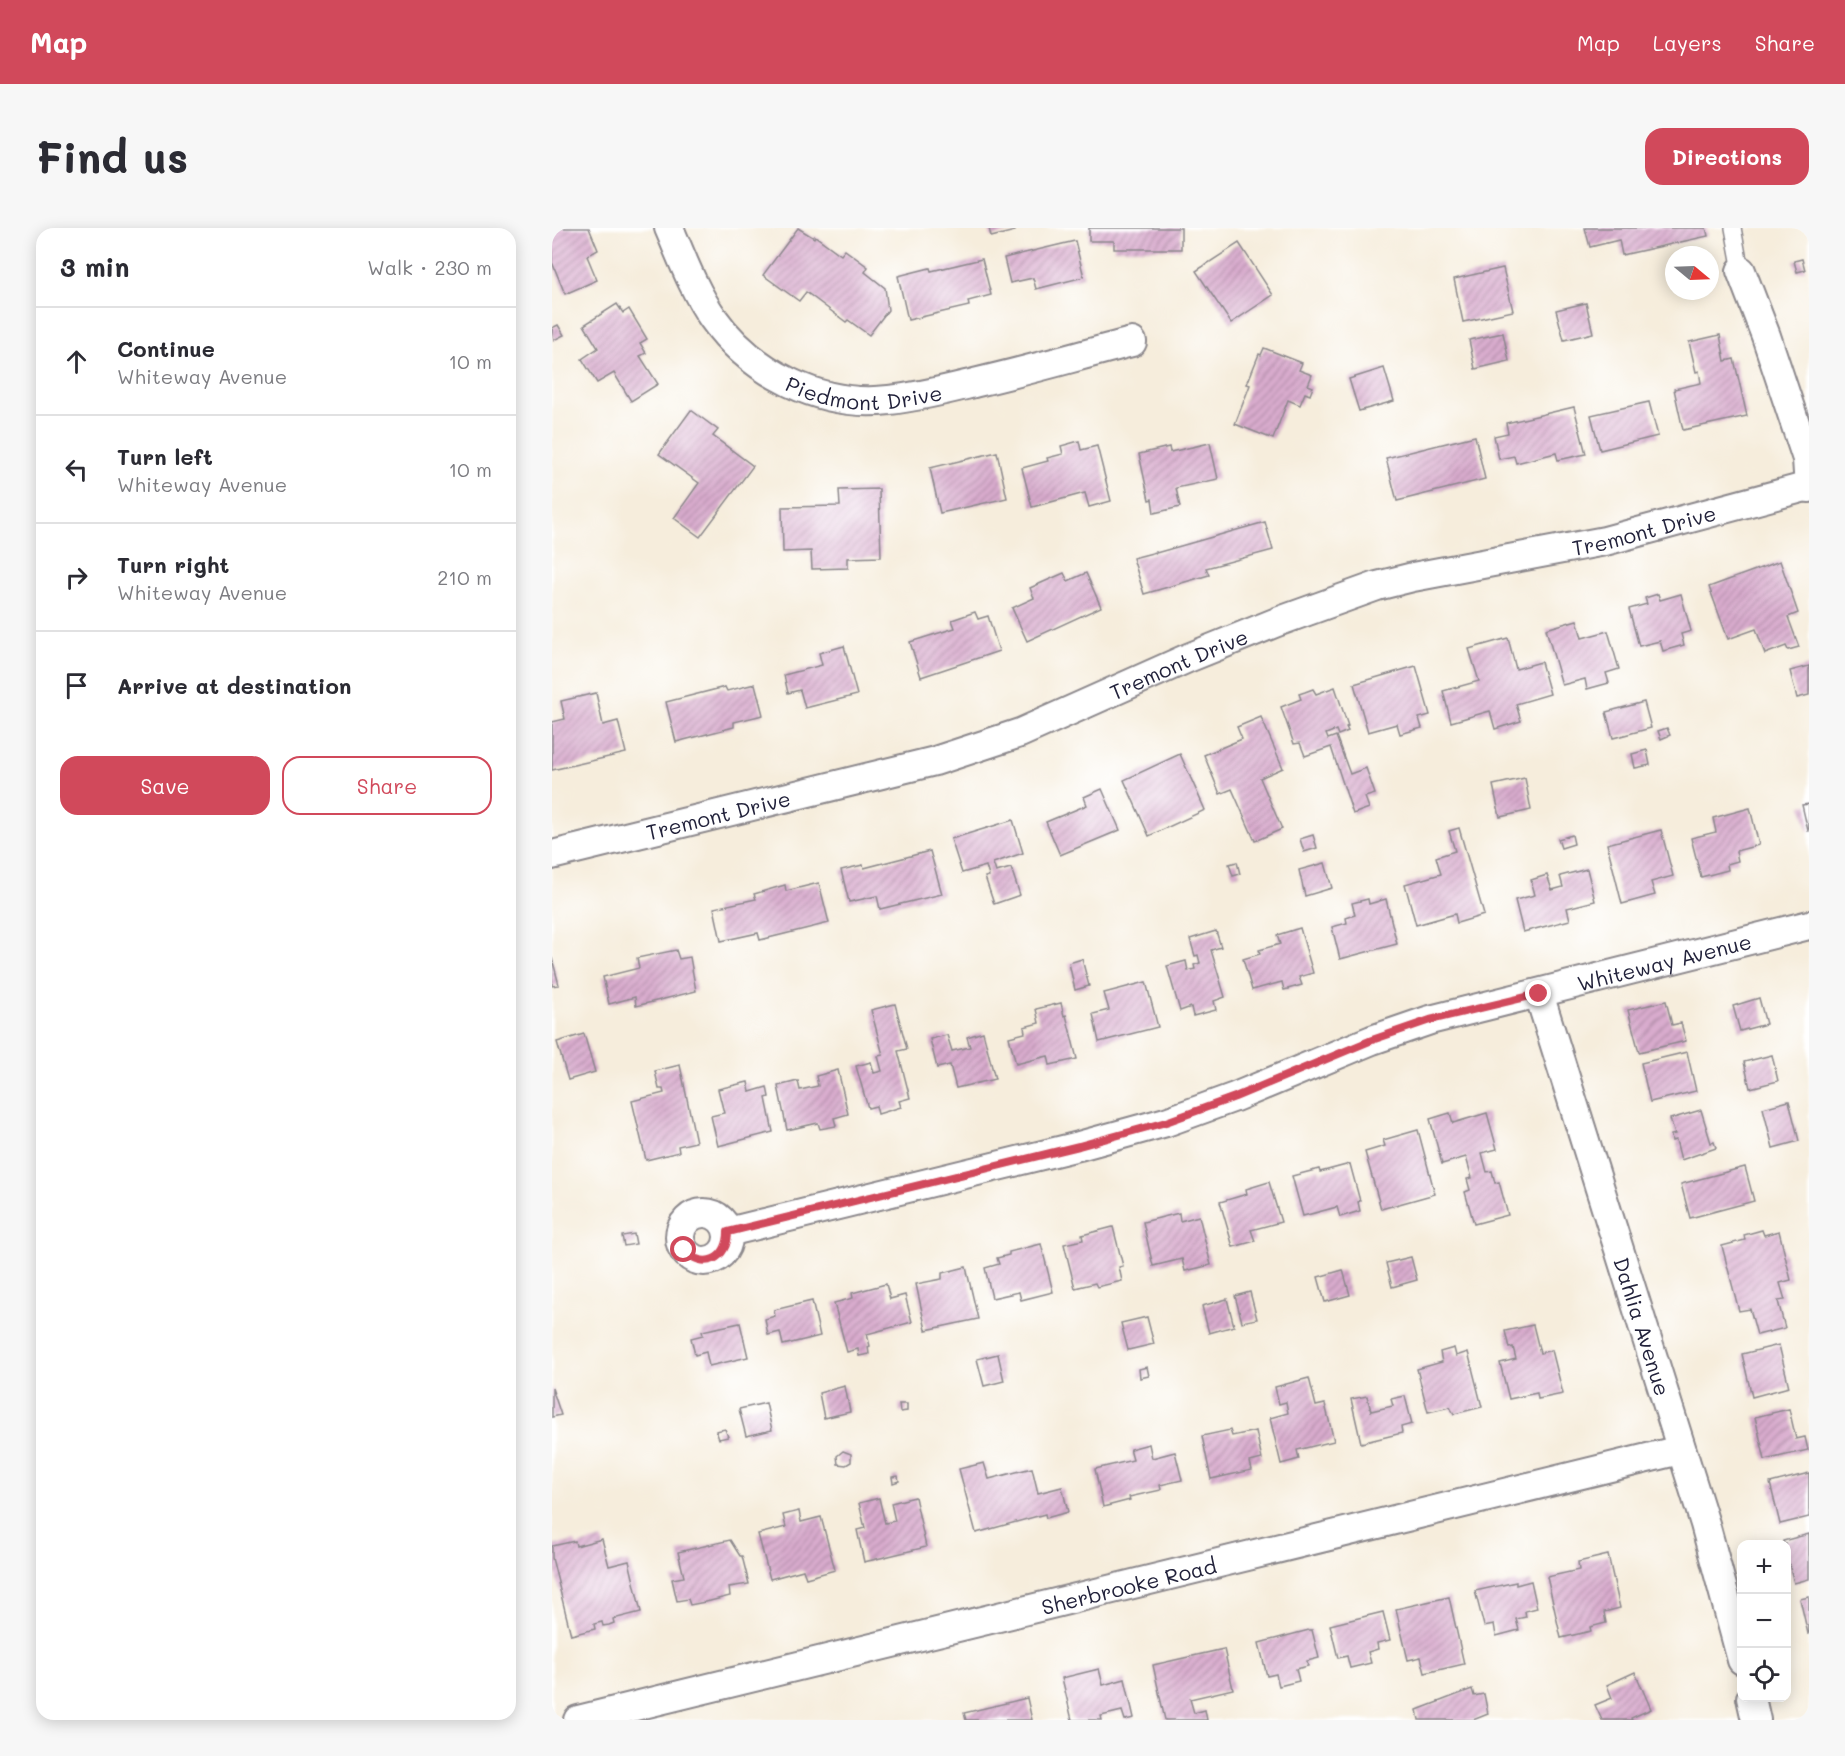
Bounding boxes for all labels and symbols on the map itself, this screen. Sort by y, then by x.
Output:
north arrow [1665,246,1719,300]
street label: Piedmont Drive [782,369,944,415]
street label: Tremont Drive [1570,498,1719,560]
street label: Tremont Drive [1105,622,1251,705]
street label: Tremont Drive [643,784,793,845]
street label: Whiteway Avenue [1574,927,1754,996]
route end [1525,980,1551,1006]
route start [670,1236,696,1262]
street label: Dahlia Avenue [1609,1254,1677,1399]
street label: Sherbrooke Road [1038,1551,1219,1620]

